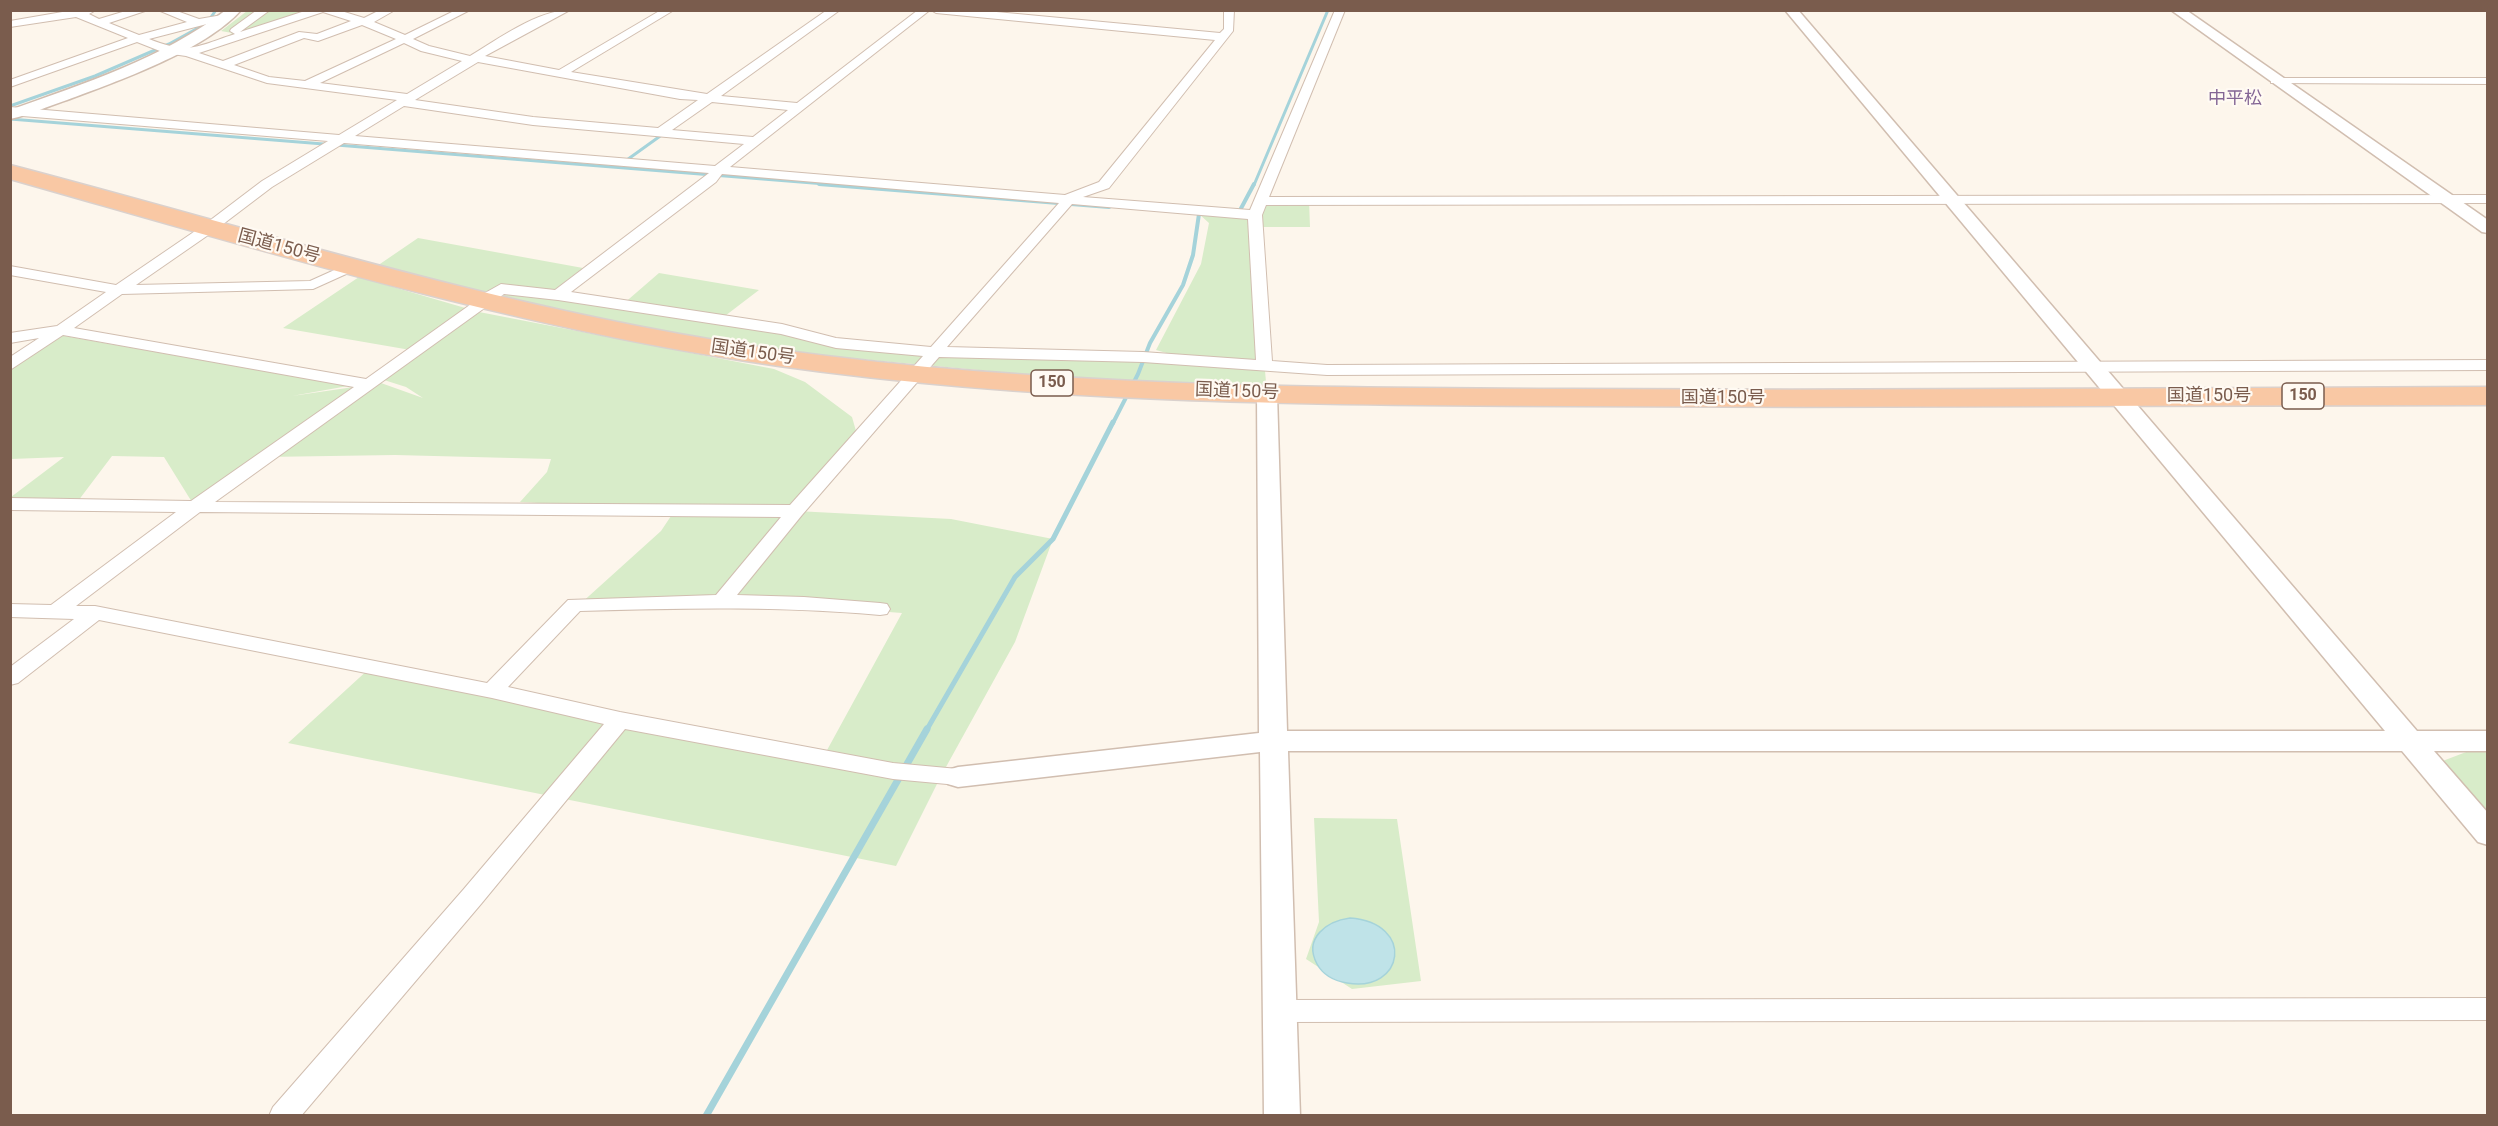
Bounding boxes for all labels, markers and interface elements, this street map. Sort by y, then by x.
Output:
district label: 中平松 [2208,88,2262,110]
street label: 国道150号 [235,226,323,268]
street label: 国道150号 [710,336,796,370]
road number: 150 [1031,370,1073,396]
street label: 国道150号 [1194,380,1280,404]
road number: 150 [2282,383,2324,409]
street label: 国道150号 [2167,385,2251,407]
street label: 国道150号 [1681,387,1765,409]

